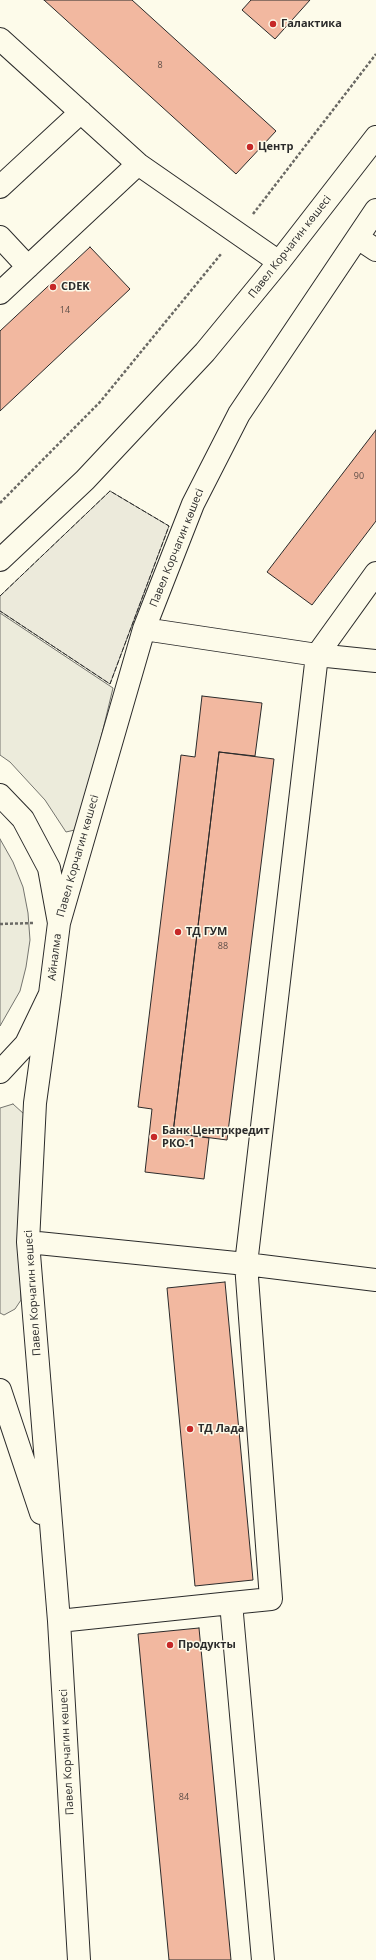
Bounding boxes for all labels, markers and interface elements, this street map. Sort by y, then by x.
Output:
place label: Галактика [281,17,342,31]
marker: Галактика [268,19,278,29]
house number: 8 [157,60,163,70]
place label: Центр [258,140,293,154]
marker: Центр [245,142,255,152]
street label: Павел Корчагин көшесі [246,193,334,301]
place label: CDEK [61,280,90,294]
marker: CDEK [48,282,58,292]
house number: 14 [60,305,70,315]
house number: 90 [354,471,364,481]
street label: Павел Корчагин көшесі [147,487,207,609]
street label: Павел Корчагин көшесі [54,793,102,919]
place label: ТД ГУМ [186,925,227,939]
marker: ТД ГУМ [173,927,183,937]
street label: Айналма [46,933,64,981]
house number: 88 [218,941,228,951]
place label: Банк Центркредит РКО-1 [162,1124,270,1150]
marker: Банк Центркредит РКО-1 [149,1132,159,1142]
street label: Павел Корчагин көшесі [22,1229,44,1357]
place label: ТД Лада [198,1422,244,1436]
marker: ТД Лада [185,1424,195,1434]
place label: Продукты [178,1638,236,1652]
marker: Продукты [165,1640,175,1650]
street label: Павел Корчагин көшесі [57,1689,77,1815]
house number: 84 [179,1792,189,1802]

